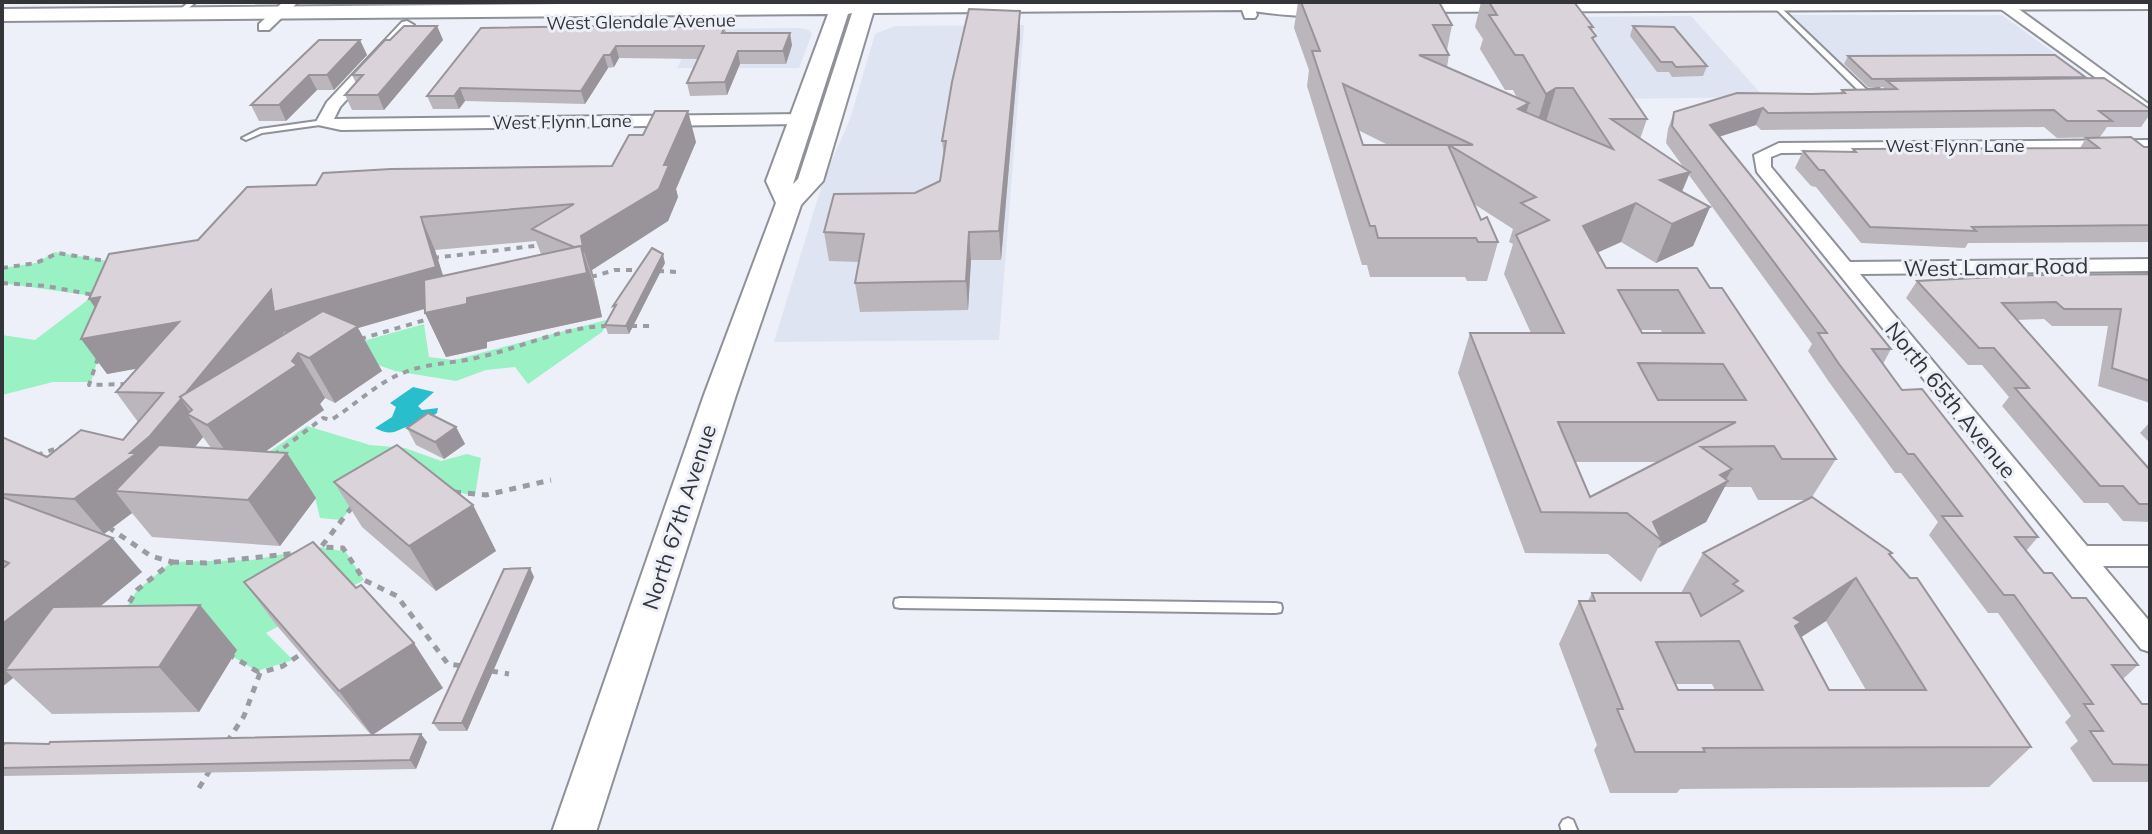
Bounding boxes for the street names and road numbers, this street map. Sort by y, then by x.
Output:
street label: West Glendale Avenue [546,8,736,35]
street label: West Flynn Lane [492,109,632,134]
street label: West Flynn Lane [1885,134,2025,157]
street label: West Lamar Road [1903,251,2089,283]
street label: North 65th Avenue [1879,316,2023,484]
street label: North 67th Avenue [636,421,722,613]

